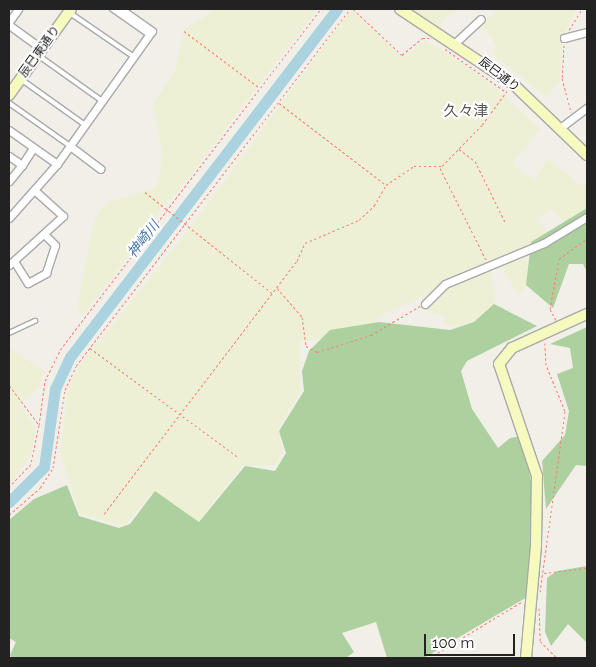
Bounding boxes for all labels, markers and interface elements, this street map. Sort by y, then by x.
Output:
street label: 辰巳東通り [17,23,63,81]
street label: 辰巳通り [476,55,522,95]
district label: 久々津 [444,103,488,121]
water label: 神崎川 [123,217,163,261]
scale bar [426,624,517,656]
text: 100 m [432,634,474,652]

